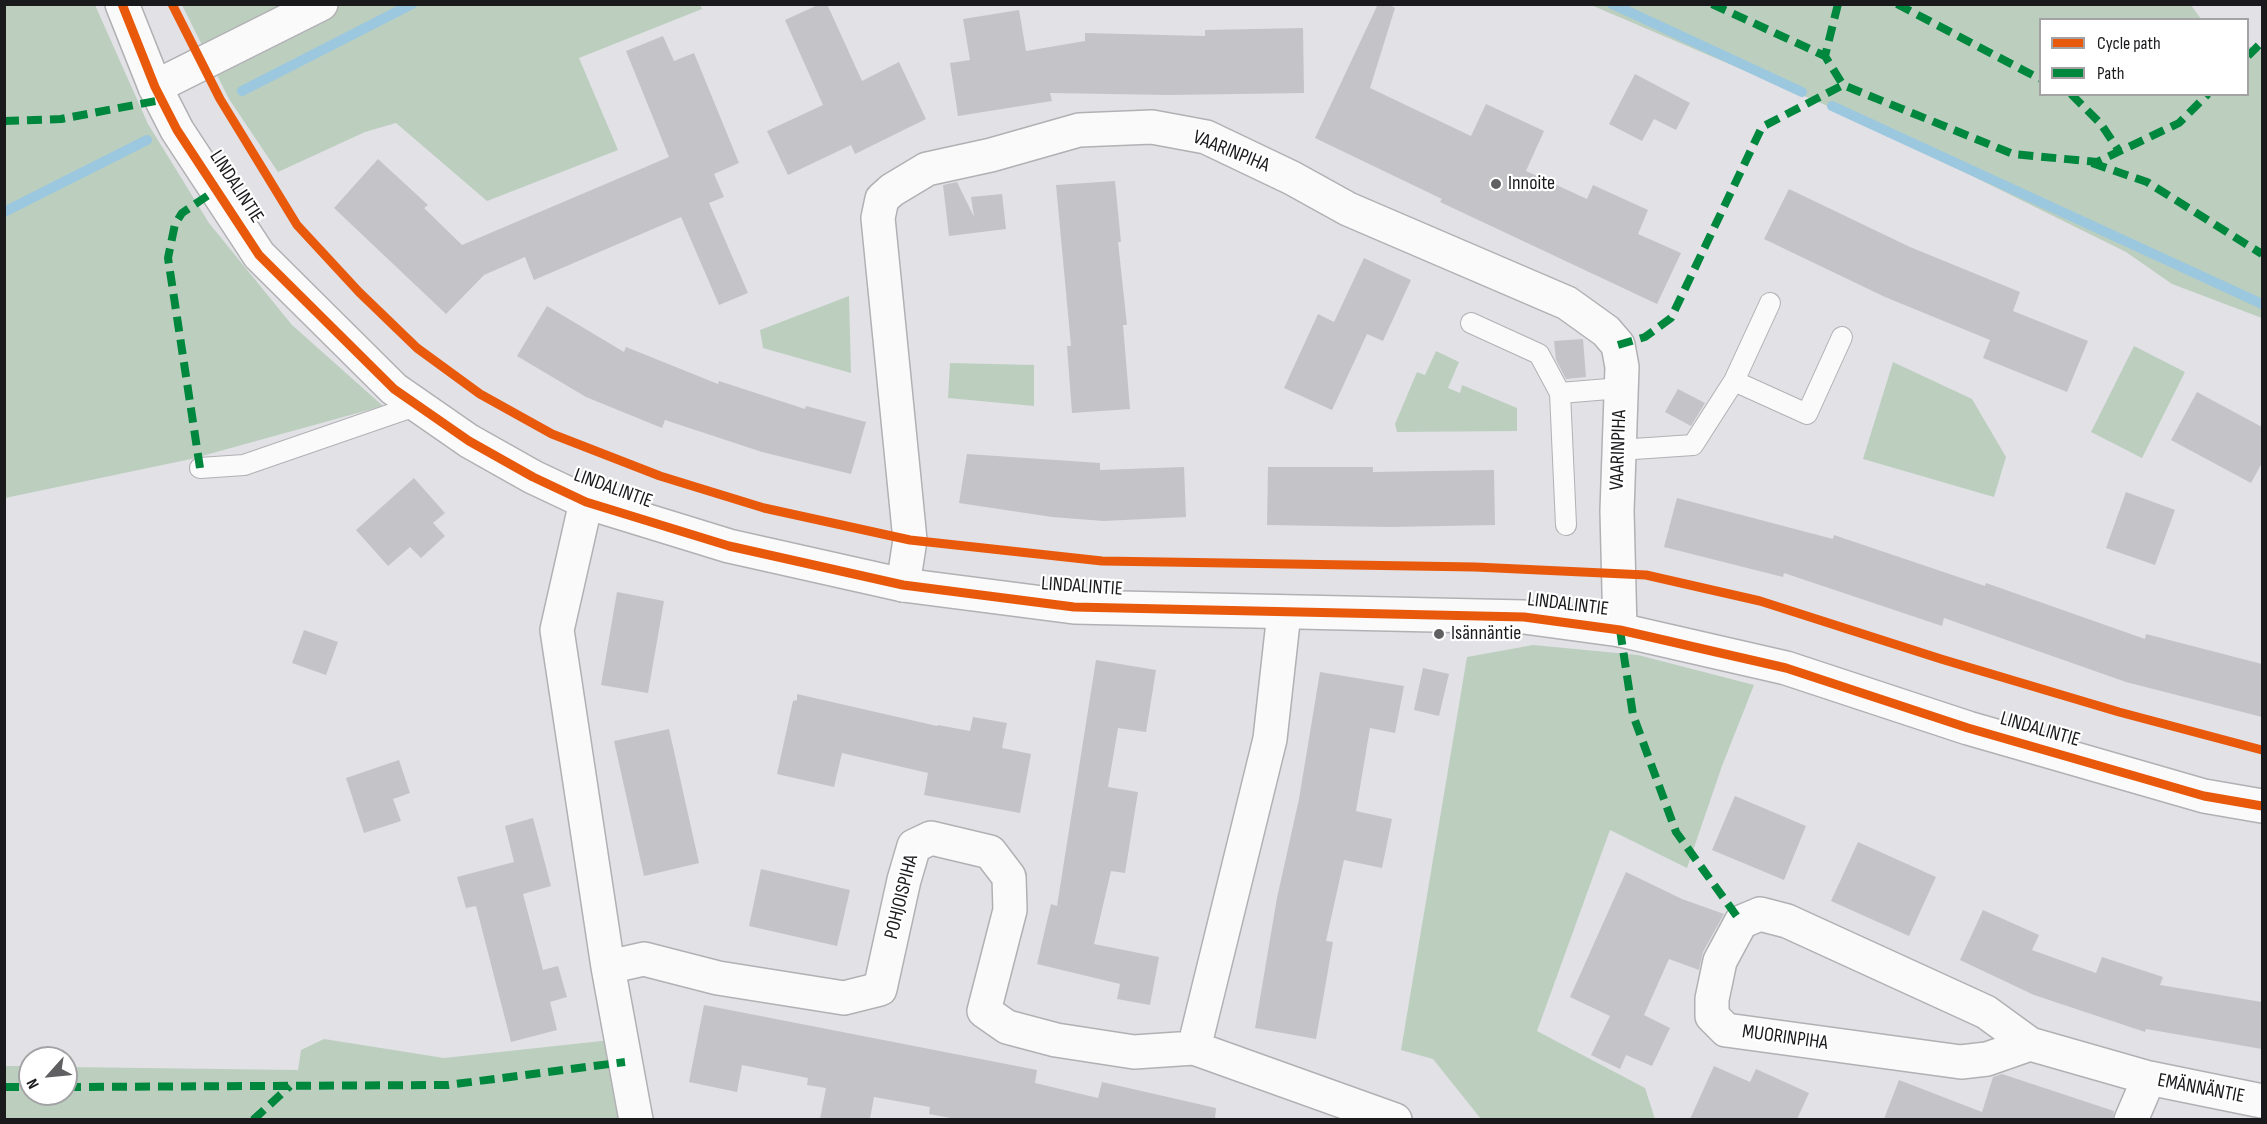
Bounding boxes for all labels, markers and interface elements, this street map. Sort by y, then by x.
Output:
legend [2039,18,2249,96]
text: Cycle path [2097,33,2161,54]
text: Path [2097,63,2125,84]
street label: VAARINPIHA [1189,126,1273,178]
street label: LINDALINTIE [204,146,268,228]
place label: Innoite [1508,172,1555,196]
marker: Innoite [1489,177,1503,191]
street label: VAARINPIHA [1606,409,1632,491]
street label: LINDALINTIE [570,464,656,514]
street label: LINDALINTIE [1040,572,1124,602]
street label: LINDALINTIE [1526,588,1610,622]
place label: Isännäntie [1451,622,1521,646]
marker: Isännäntie [1432,627,1446,641]
street label: LINDALINTIE [1997,707,2083,753]
street label: POHJOISPIHA [880,852,924,942]
street label: MUORINPIHA [1741,1020,1829,1056]
north arrow [18,1046,78,1106]
street label: EMÄNNÄNTIE [2155,1069,2247,1109]
text: N [23,1075,44,1092]

